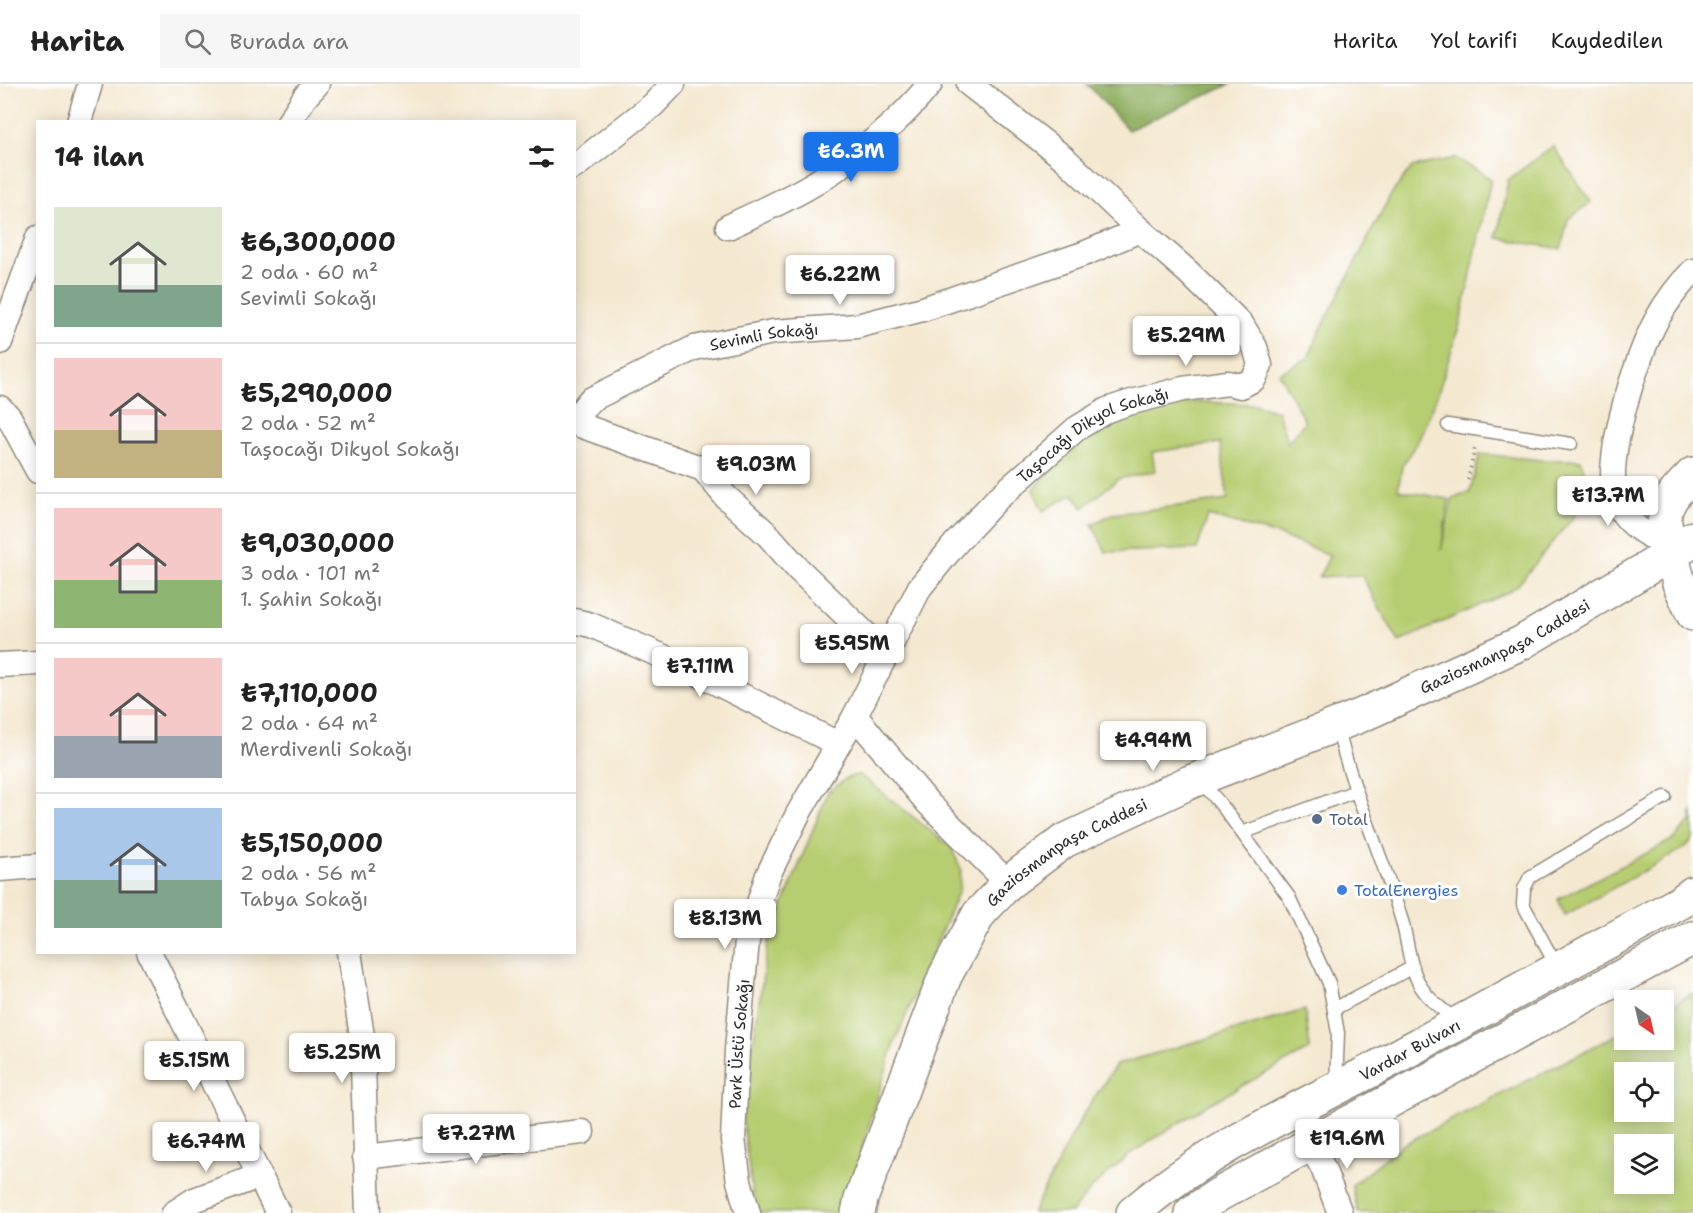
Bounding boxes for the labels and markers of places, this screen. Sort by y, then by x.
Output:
pin: ₺6.3M [809,132,893,183]
pin: ₺6.22M [791,255,889,306]
pin: ₺5.29M [1137,316,1235,367]
pin: ₺9.03M [707,445,805,496]
pin: ₺13.7M [1559,476,1657,527]
pin: ₺5.95M [803,624,901,675]
pin: ₺7.11M [651,647,749,698]
pin: ₺4.94M [1104,721,1202,772]
place label: Total [1329,809,1368,830]
marker: Total [1310,812,1324,826]
place label: TotalEnergies [1354,880,1458,901]
marker: TotalEnergies [1335,883,1349,897]
pin: ₺8.13M [676,899,774,950]
pin: ₺5.25M [293,1033,391,1084]
pin: ₺5.15M [145,1041,243,1092]
pin: ₺7.27M [427,1114,525,1165]
pin: ₺19.6M [1298,1119,1396,1170]
pin: ₺6.74M [157,1122,255,1173]

